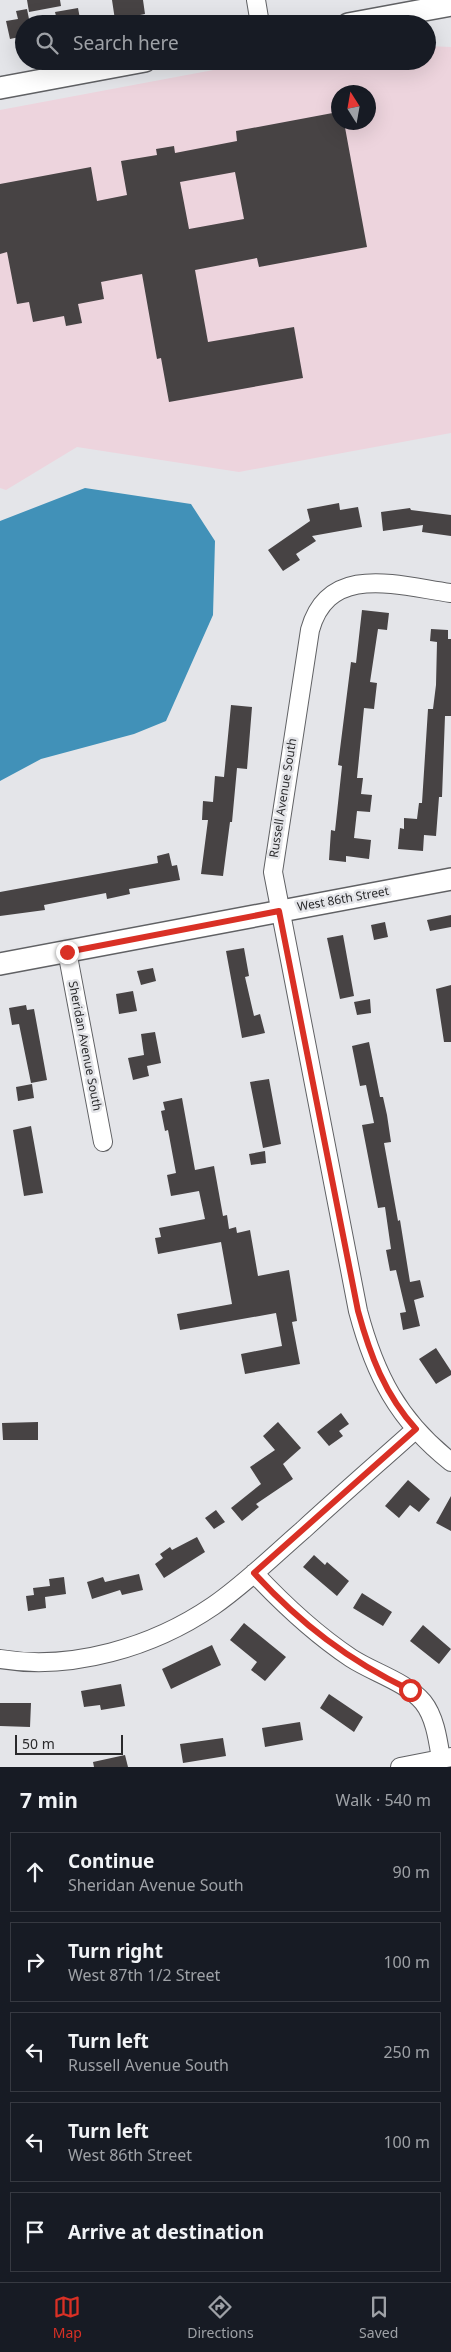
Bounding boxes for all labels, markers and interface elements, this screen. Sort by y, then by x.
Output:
search box [15,15,436,70]
icon: search [33,29,61,57]
text: Search here [73,30,179,56]
north arrow [331,85,376,130]
street label: Russell Avenue South [265,737,300,859]
street label: West 86th Street [296,882,391,915]
route end [56,941,79,964]
street label: Sheridan Avenue South [65,980,106,1112]
route start [399,1679,422,1702]
scale bar [15,1732,122,1755]
text: 50 m [22,1734,55,1753]
text: 7 min [20,1786,78,1814]
text: Walk · 540 m [336,1789,431,1811]
text: Continue [68,1848,154,1874]
icon: ahead [21,1858,49,1886]
text: 90 m [393,1861,430,1883]
text: Sheridan Avenue South [68,1874,244,1896]
text: Turn right [68,1938,163,1964]
icon: right [21,1948,49,1976]
text: 100 m [383,1951,430,1973]
text: West 87th 1/2 Street [68,1964,220,1986]
text: Turn left [68,2028,149,2054]
icon: left [21,2038,49,2066]
text: 250 m [383,2041,430,2063]
text: Russell Avenue South [68,2054,229,2076]
text: Turn left [68,2118,149,2144]
icon: left [21,2128,49,2156]
text: 100 m [383,2131,430,2153]
text: West 86th Street [68,2144,192,2166]
icon: arrive [21,2218,49,2246]
text: Arrive at destination [68,2219,264,2245]
tab: Map [53,2293,82,2342]
tab: Directions [187,2293,254,2342]
tab: Saved [359,2293,398,2342]

